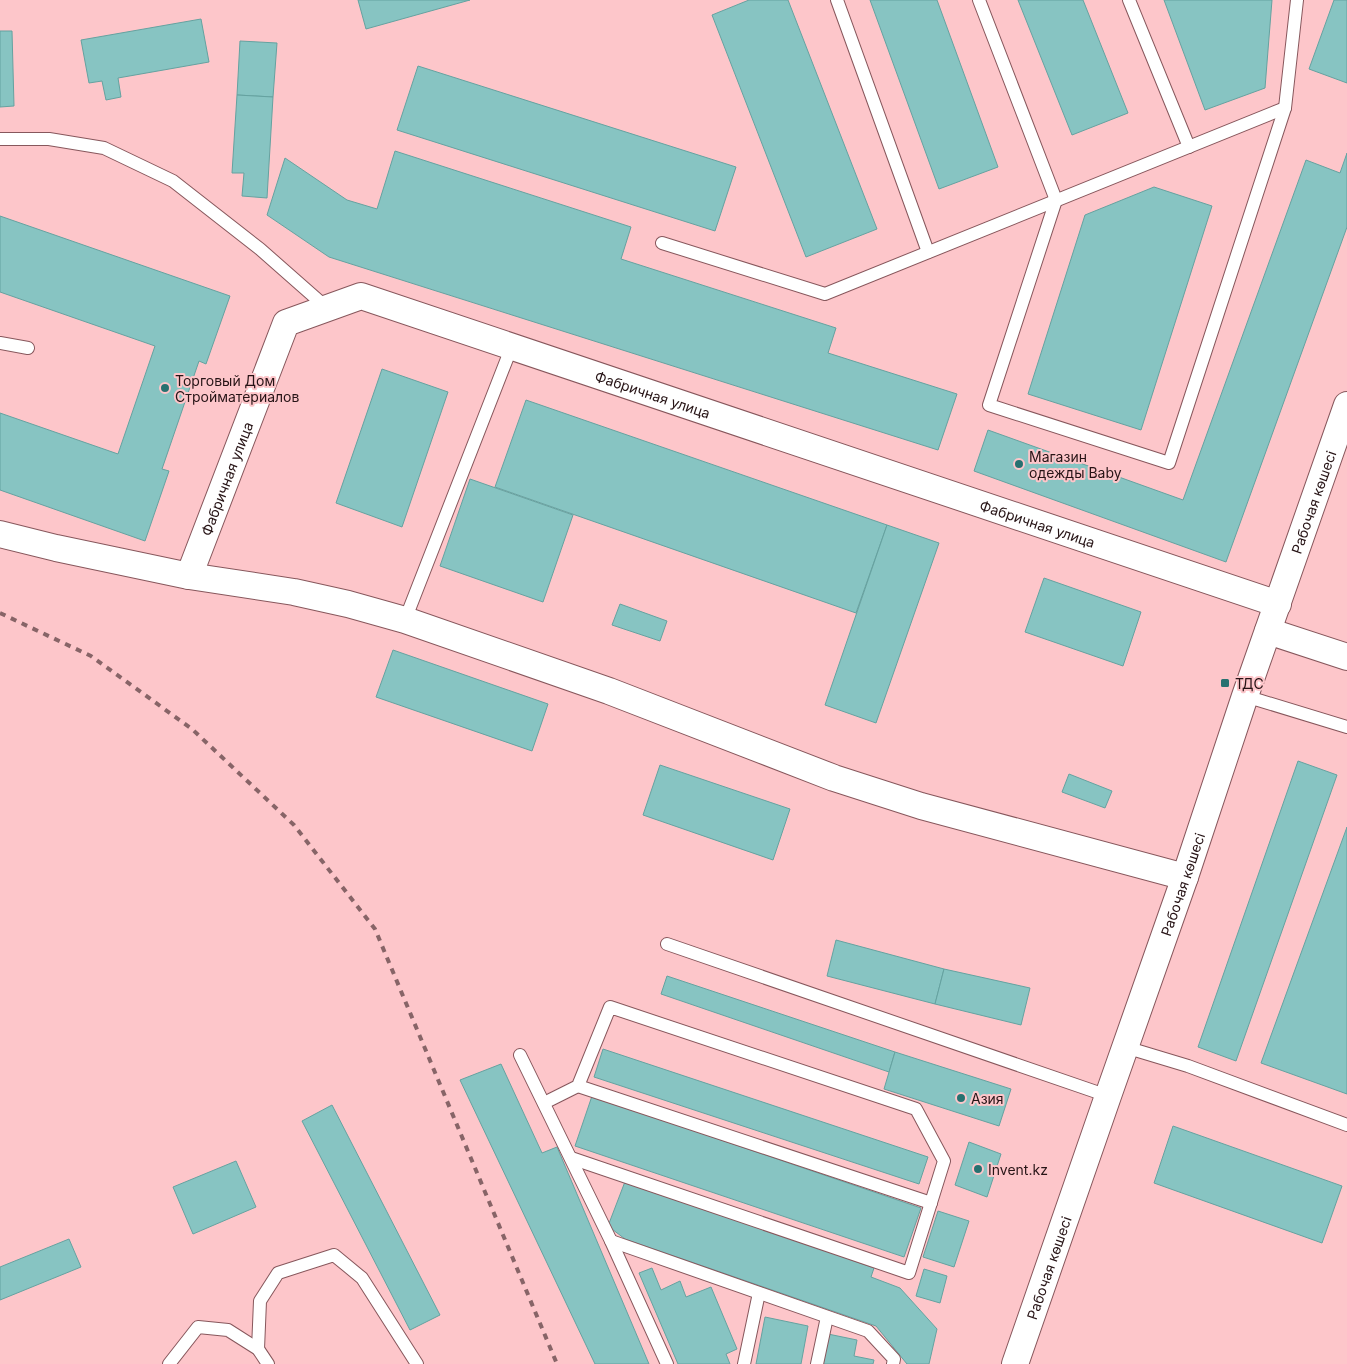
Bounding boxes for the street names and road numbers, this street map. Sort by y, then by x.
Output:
street label: Фабричная улица [593,367,712,421]
street label: Фабричная улица [197,419,256,538]
street label: Рабочая көшесі [1287,448,1339,556]
street label: Фабричная улица [978,496,1097,550]
street label: Рабочая көшесі [1156,830,1208,938]
street label: Рабочая көшесі [1023,1214,1074,1321]

